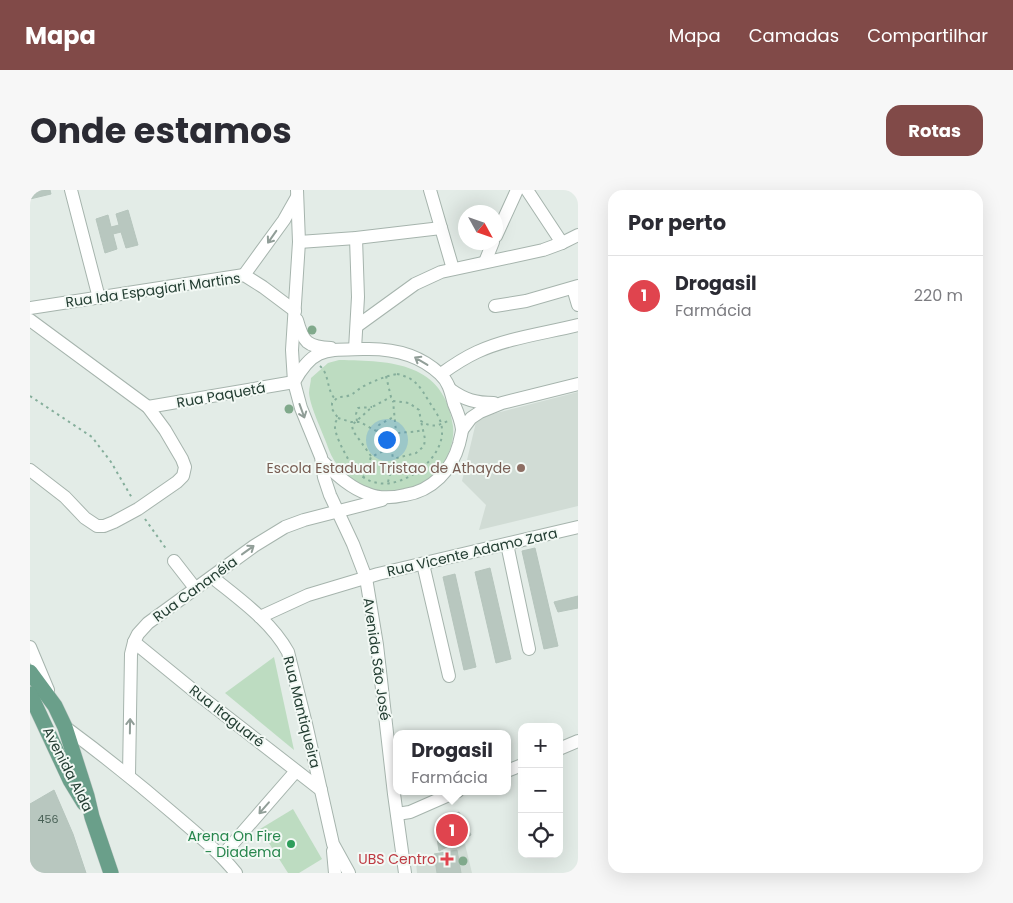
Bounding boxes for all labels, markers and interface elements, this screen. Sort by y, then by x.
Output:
text: Mapa [25,19,96,52]
text: Mapa [669,23,721,48]
text: Camadas [749,23,839,48]
text: Compartilhar [867,23,988,48]
button: Rotas [886,105,983,156]
text: Onde estamos [30,106,292,155]
north arrow [458,205,503,250]
text: Por perto [628,208,726,237]
one-way arrow [267,230,277,244]
street label: Rua Ida Espagiari Martins [64,268,242,312]
text: Drogasil [675,270,757,297]
text: 1 [641,284,647,307]
text: 220 m [914,284,963,307]
text: Farmácia [675,299,752,322]
one-way arrow [415,355,429,365]
street label: Rua Paquetá [175,377,267,413]
one-way arrow [298,403,307,418]
your location [374,427,400,453]
place label: Escola Estadual Tristao de Athayde [267,458,511,478]
marker: Escola Estadual Tristao de Athayde [515,462,527,474]
street label: Rua Vicente Adamo Zara [385,523,559,581]
one-way arrow [241,545,255,555]
street label: Rua Cananéia [149,552,241,626]
street label: Avenida São José [358,596,396,722]
street label: Rua Mantiqueira [278,654,326,770]
street label: Rua Itaguaré [185,680,269,752]
one-way arrow [125,718,134,734]
street label: Avenida Alda [38,723,98,815]
map controls [518,723,563,858]
button: + [518,723,563,768]
popup [393,730,511,795]
text: Drogasil [411,737,493,764]
text: Farmácia [411,766,488,789]
button: − [518,768,563,813]
one-way arrow [258,801,270,814]
house number: 456 [38,811,58,827]
pin: 1 [436,811,468,849]
button: locate [518,813,563,858]
place label: Arena On Fire - Diadema [187,826,281,862]
marker: Arena On Fire - Diadema [285,838,297,850]
place label: UBS Centro [358,849,436,869]
marker: UBS Centro [440,852,454,866]

